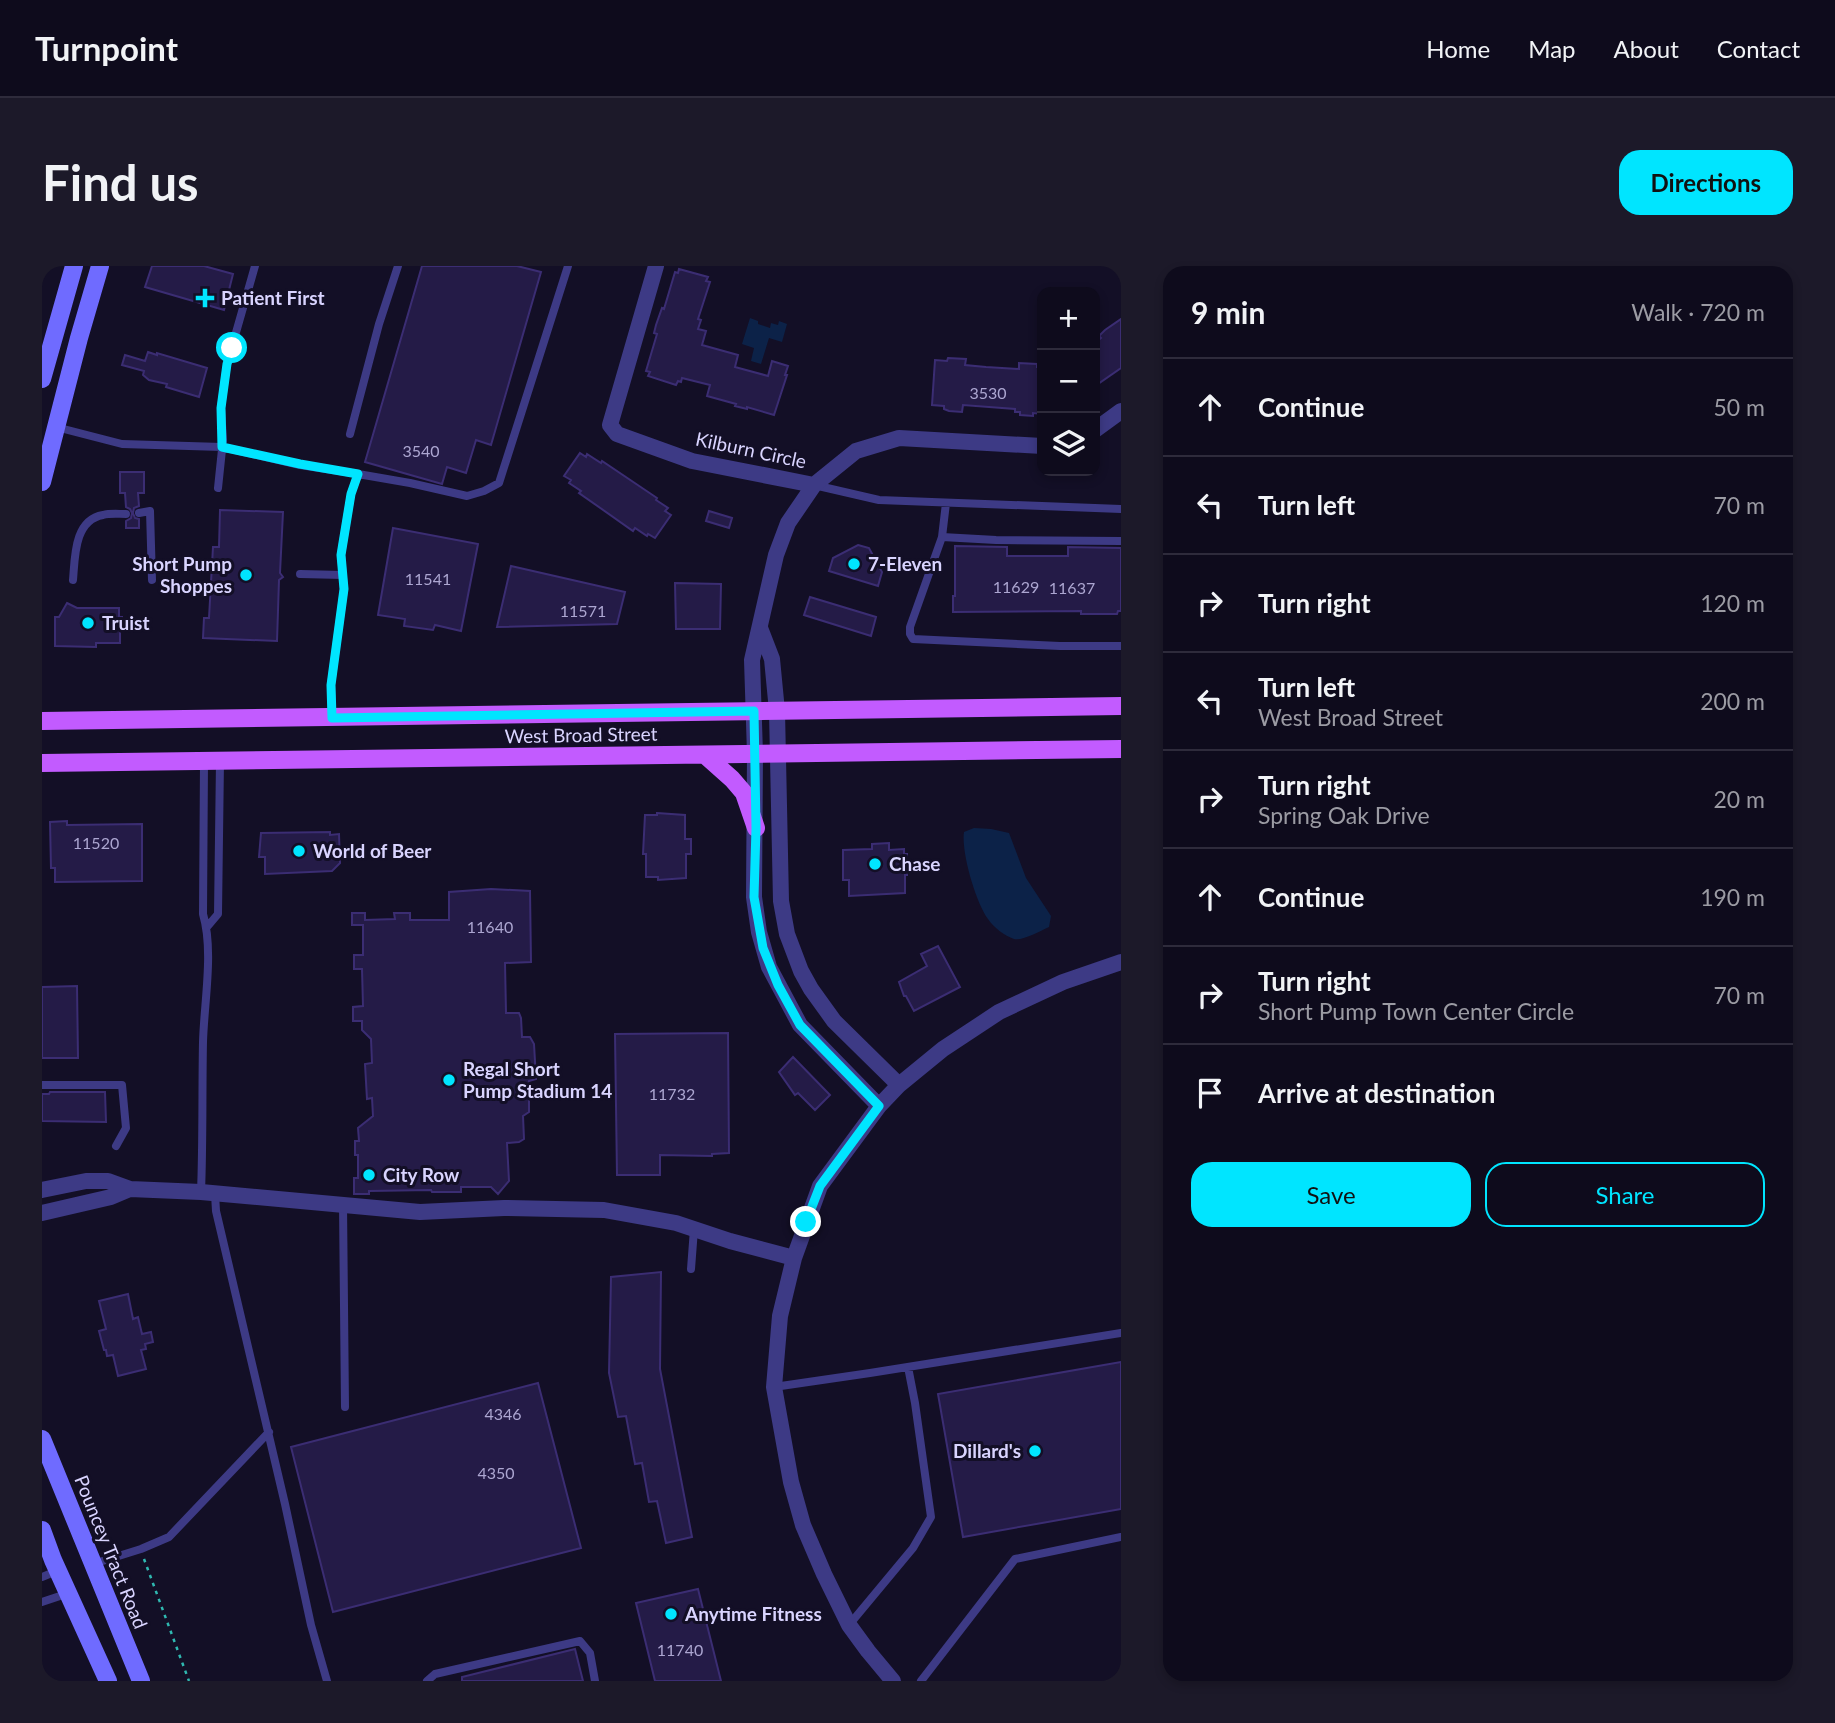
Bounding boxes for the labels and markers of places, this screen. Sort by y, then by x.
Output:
place label: Patient First [221,286,325,309]
marker: Patient First [195,288,215,308]
place label: Short Pump Shoppes [132,552,232,597]
place label: 7-Eleven [868,552,942,575]
marker: 7-Eleven [846,556,862,572]
marker: Short Pump Shoppes [238,567,254,583]
place label: Truist [102,611,150,634]
marker: Truist [80,615,96,631]
place label: World of Beer [313,839,432,862]
marker: World of Beer [291,843,307,859]
place label: Chase [889,852,940,875]
marker: Chase [867,856,883,872]
place label: Regal Short Pump Stadium 14 [463,1057,612,1102]
marker: Regal Short Pump Stadium 14 [441,1072,457,1088]
place label: City Row [383,1163,460,1186]
marker: City Row [361,1167,377,1183]
place label: Dillard's [953,1439,1021,1462]
marker: Dillard's [1027,1443,1043,1459]
place label: Anytime Fitness [684,1602,822,1625]
marker: Anytime Fitness [663,1606,679,1622]

